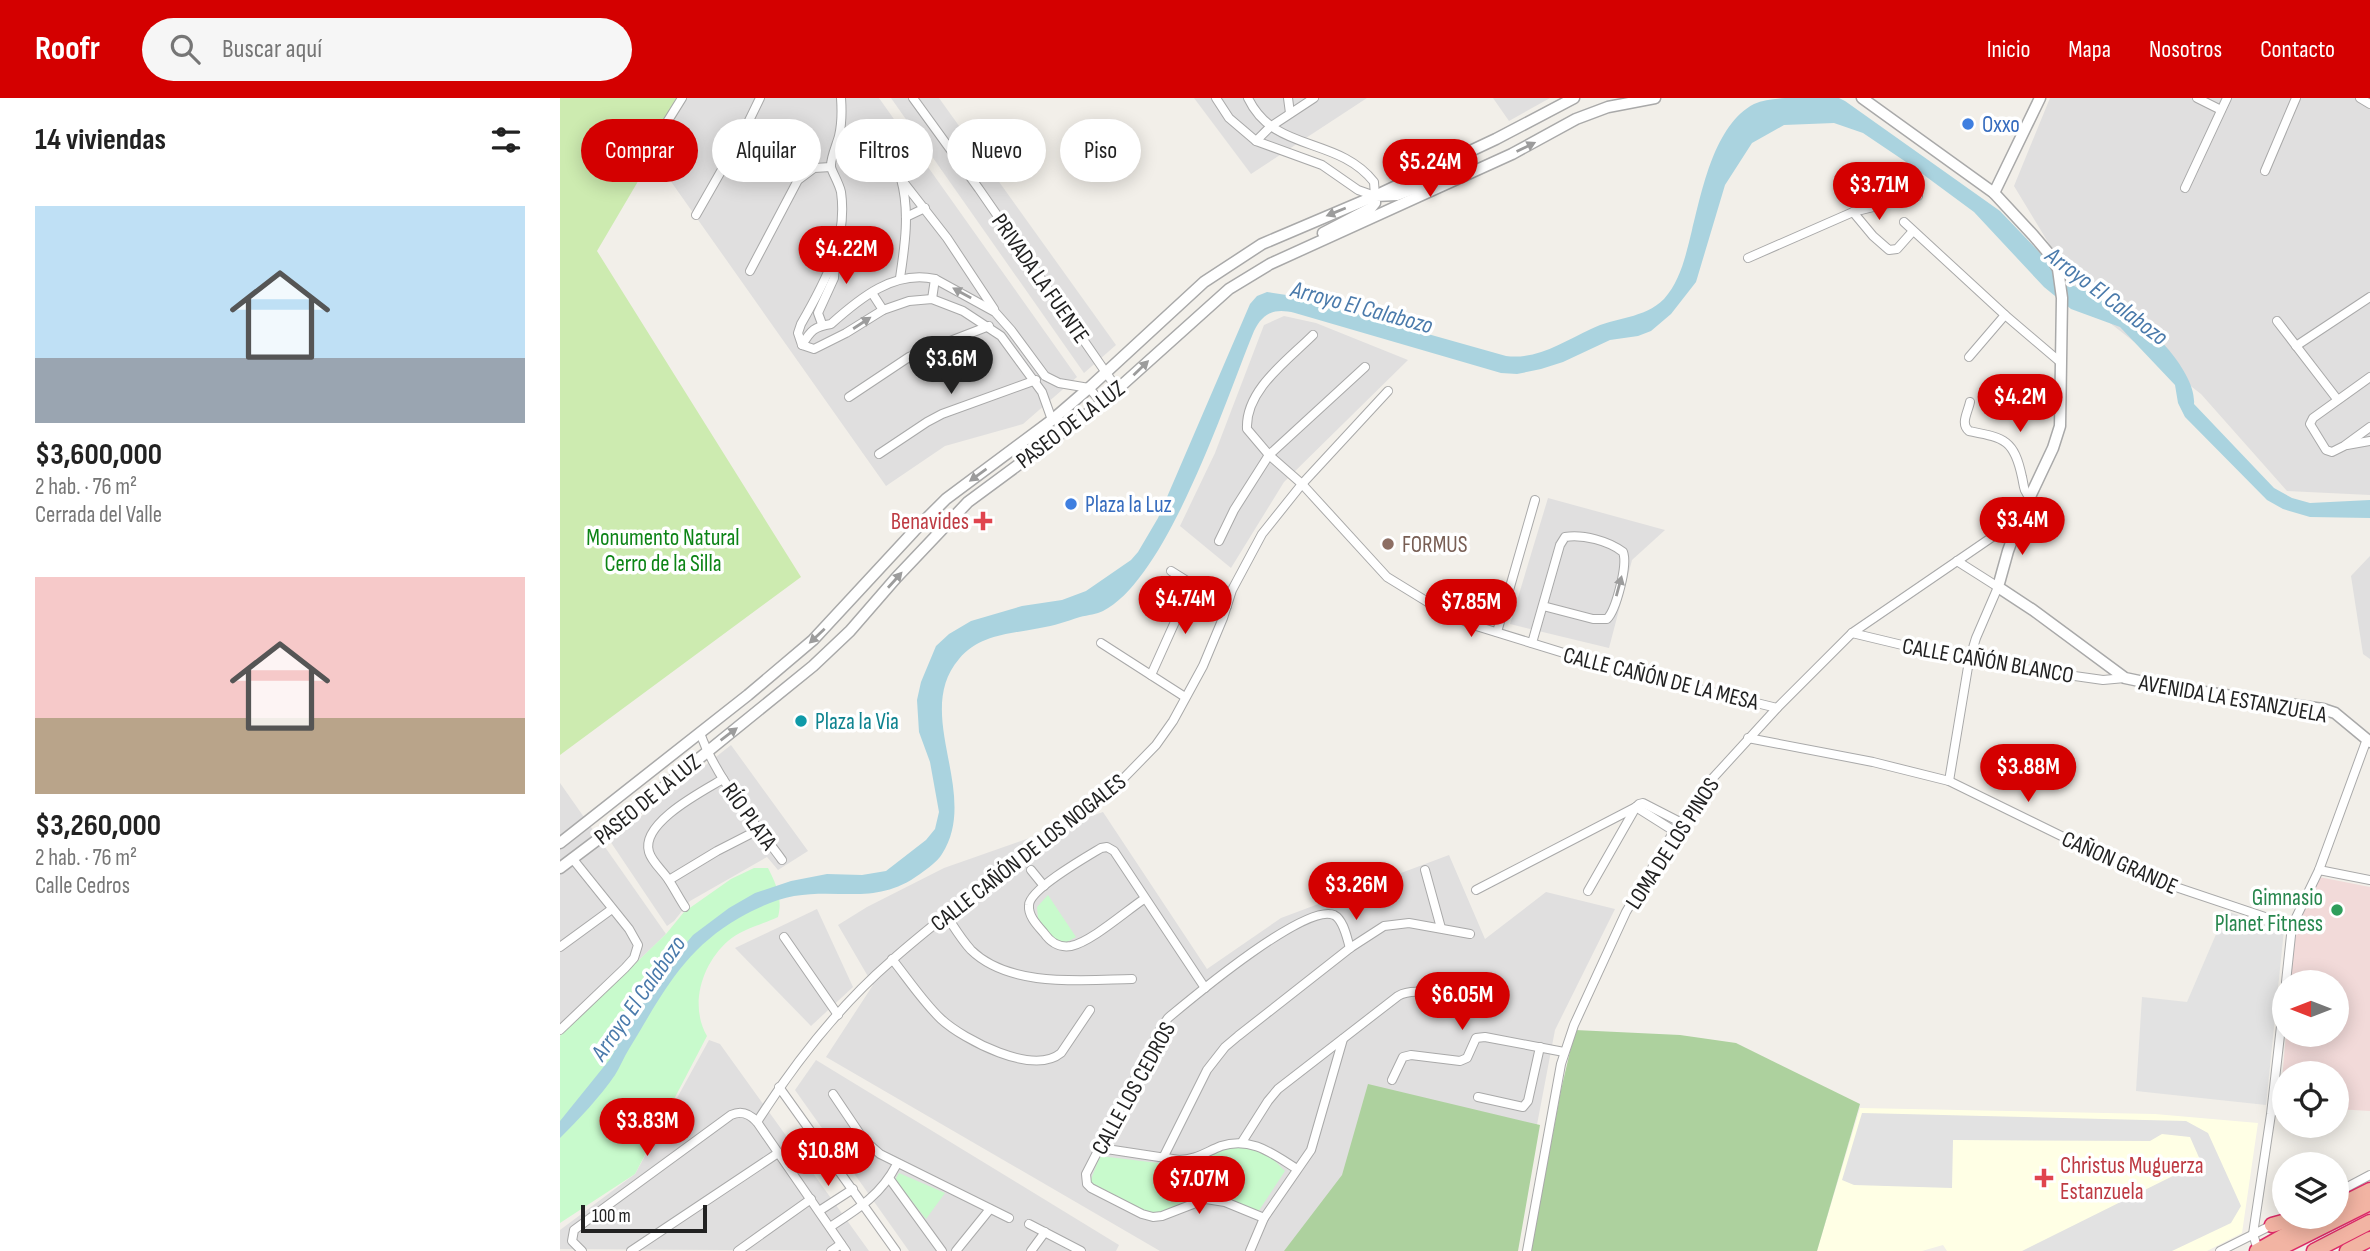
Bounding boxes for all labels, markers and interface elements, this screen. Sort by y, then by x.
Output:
search box [142,18,632,81]
text: Roofr [35,29,100,69]
icon: search [166,30,204,68]
text: Buscar aquí [222,34,322,65]
text: Inicio [1987,35,2030,64]
text: Mapa [2068,35,2111,64]
text: Nosotros [2149,35,2222,64]
text: Contacto [2260,35,2335,64]
place label: Oxxo [1982,111,2020,139]
marker: Oxxo [1960,116,1976,132]
chip: Comprar [581,119,698,182]
chip: Alquilar [712,119,821,182]
chip: Filtros [835,119,933,182]
chip: Nuevo [947,119,1046,182]
chip: Piso [1060,119,1141,182]
icon: filters [487,121,525,159]
text: 14 viviendas [35,122,166,158]
pin: $5.24M [1373,140,1487,199]
one-way arrow [1516,142,1536,153]
text: $5.24M [1399,148,1461,176]
pin: $3.71M [1822,162,1936,222]
text: $3.71M [1849,171,1909,199]
one-way arrow [1325,206,1346,217]
street label: PRIVADA LA FUENTE [985,208,1095,349]
pin: $4.22M [789,226,903,286]
text: $4.22M [815,235,877,263]
water label: Arroyo El Calabozo [2039,240,2174,352]
icon: home [217,252,343,378]
water label: Arroyo El Calabozo [1287,274,1436,340]
one-way arrow [952,287,971,299]
one-way arrow [853,316,871,330]
pin: $3.6M [902,336,1000,396]
text: $3.6M [925,345,977,373]
one-way arrow [1132,360,1150,376]
pin: $4.2M [1971,374,2069,434]
street label: PASEO DE LA LUZ [1011,375,1131,475]
text: $4.2M [1994,383,2046,411]
text: $3,600,000 [35,437,162,473]
one-way arrow [968,468,987,482]
text: 2 hab. · 76 m² [35,473,137,501]
place label: Plaza la Luz [1085,491,1172,519]
marker: Plaza la Luz [1063,496,1079,512]
pin: $3.4M [1973,498,2071,557]
text: Cerrada del Valle [35,501,162,529]
text: $3.4M [1996,506,2048,534]
place label: Benavides [891,508,969,536]
marker: Benavides [975,513,991,529]
park label: Monumento Natural Cerro de la Silla [586,524,740,578]
place label: FORMUS [1402,531,1468,559]
marker: FORMUS [1380,536,1396,552]
one-way arrow [887,571,903,589]
one-way arrow [1614,575,1625,597]
pin: $4.74M [1128,576,1242,636]
pin: $7.85M [1414,580,1528,639]
text: $4.74M [1155,585,1215,613]
text: $7.85M [1441,588,1501,616]
icon: home [217,623,343,749]
one-way arrow [809,627,826,643]
street label: CALLE CAÑÓN BLANCO [1900,632,2076,690]
street label: CALLE CAÑÓN DE LA MESA [1560,641,1761,717]
street label: AVENIDA LA ESTANZUELA [2136,669,2329,729]
place label: Plaza la Via [815,708,899,736]
marker: Plaza la Via [793,713,809,729]
one-way arrow [720,728,738,742]
pin: $3.88M [1971,744,2085,804]
street label: PASEO DE LA LUZ [589,748,707,851]
text: $3.88M [1996,753,2060,781]
street label: CALLE CAÑÓN DE LOS NOGALES [925,768,1132,938]
street label: LOMA DE LOS PINOS [1620,773,1726,915]
street label: RÍO PLATA [716,778,783,856]
text: $3,260,000 [35,808,161,844]
street label: CAÑON GRANDE [2057,825,2182,901]
text: 2 hab. · 76 m² [35,844,137,872]
pin: $3.26M [1299,862,1413,922]
text: $3.26M [1324,871,1388,899]
text: Calle Cedros [35,872,130,900]
place label: Gimnasio Planet Fitness [2215,884,2323,938]
marker: Gimnasio Planet Fitness [2329,902,2345,918]
water label: Arroyo El Calabozo [584,930,692,1067]
north arrow [2272,970,2348,1046]
map controls [2272,970,2349,1229]
pin: $6.05M [1405,972,1519,1032]
text: $6.05M [1431,981,1493,1009]
street label: CALLE LOS CEDROS [1086,1017,1182,1160]
button: locate [2272,1061,2349,1138]
pin: $3.83M [590,1098,704,1158]
text: $3.83M [616,1107,678,1135]
pin: $10.8M [771,1128,885,1188]
text: $10.8M [797,1137,859,1165]
place label: Christus Muguerza Estanzuela [2060,1152,2204,1206]
button: layers [2272,1152,2349,1229]
pin: $7.07M [1142,1156,1256,1216]
text: $7.07M [1169,1165,1229,1193]
marker: Christus Muguerza Estanzuela [2034,1168,2054,1188]
scale bar [581,1202,707,1234]
text: 100 m [592,1205,631,1228]

